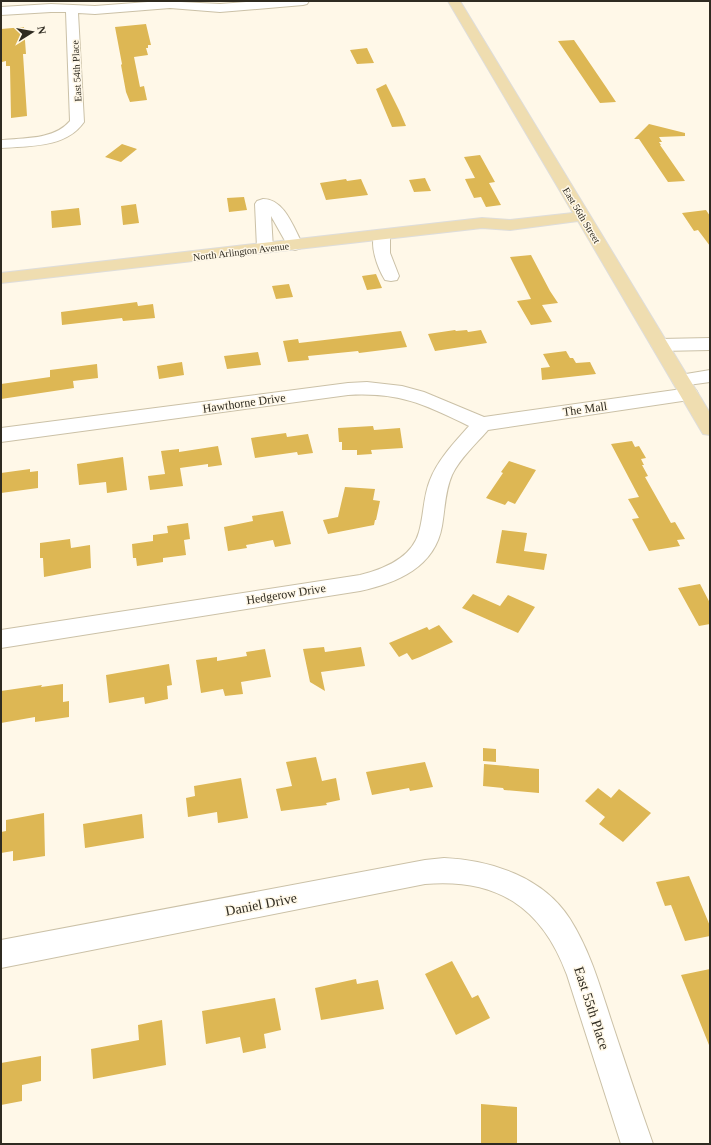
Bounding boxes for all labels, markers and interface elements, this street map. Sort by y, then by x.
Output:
north arrow [12,12,52,52]
text: N [35,25,48,35]
street label: East 54th Place [69,39,84,102]
street label: East 56th Street [561,185,603,245]
street label: North Arlington Avenue [193,240,290,263]
street label: Hawthorne Drive [202,390,286,416]
street label: The Mall [562,399,609,419]
street label: Hedgerow Drive [245,581,327,607]
street label: Daniel Drive [224,890,298,919]
street label: East 55th Place [571,965,612,1052]

